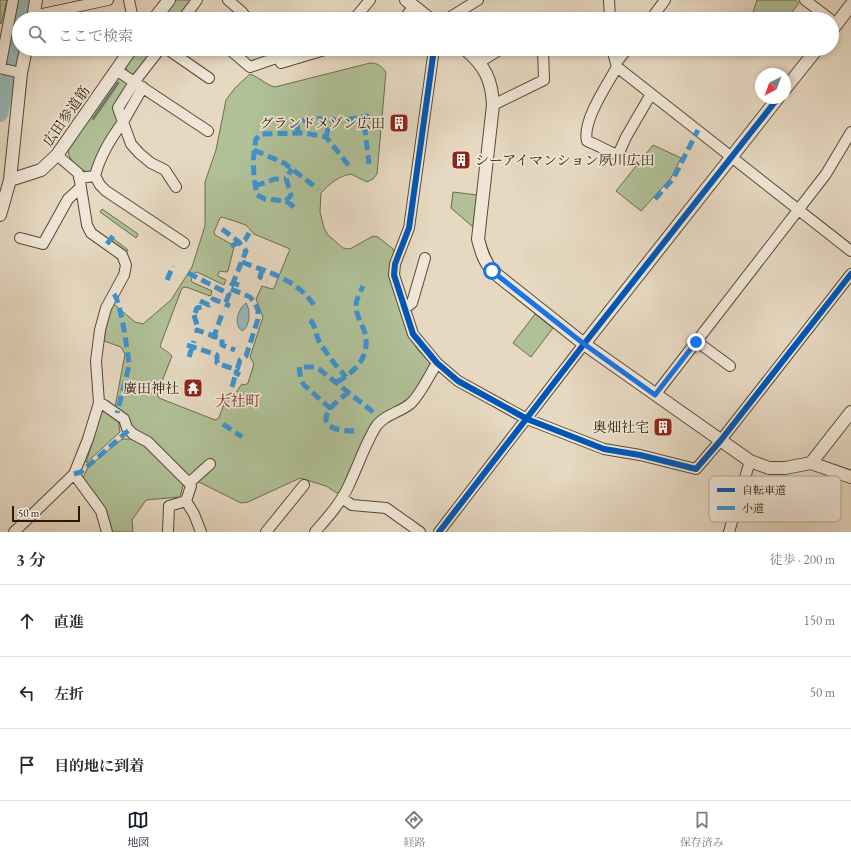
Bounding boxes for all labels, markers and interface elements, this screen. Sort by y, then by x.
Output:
search box [12,12,839,56]
icon: search [26,23,48,45]
text: ここで検索 [58,26,133,45]
north arrow [755,68,791,104]
street label: 広田参道筋 [39,82,93,150]
building icon: グランドメゾン広田 [388,112,410,134]
place label: グランドメゾン広田 [260,114,385,132]
building icon: シーアイマンション夙川広田 [450,149,472,171]
place label: シーアイマンション夙川広田 [475,151,654,169]
route start [483,262,501,280]
route end [687,333,705,351]
temple icon: 廣田神社 [182,377,204,399]
place label: 廣田神社 [123,379,179,397]
district label: 大社町 [215,391,261,410]
building icon: 奥畑社宅 [652,416,674,438]
place label: 奥畑社宅 [593,418,649,436]
legend [709,476,841,522]
text: 自転車道 [742,483,786,497]
text: 小道 [742,501,764,515]
scale bar [12,504,80,523]
text: 50 m [18,506,39,520]
text: 3 分 [16,549,46,571]
text: 徒歩 · 200 m [770,551,835,568]
icon: ahead [16,610,38,632]
text: 直進 [54,612,84,631]
text: 150 m [804,612,835,629]
icon: left [16,682,38,704]
text: 左折 [54,684,84,703]
text: 50 m [810,684,835,701]
icon: arrive [16,754,38,776]
text: 目的地に到着 [54,756,144,775]
tab: 地図 [127,809,149,849]
tab: 経路 [403,809,425,849]
tab: 保存済み [680,809,724,849]

